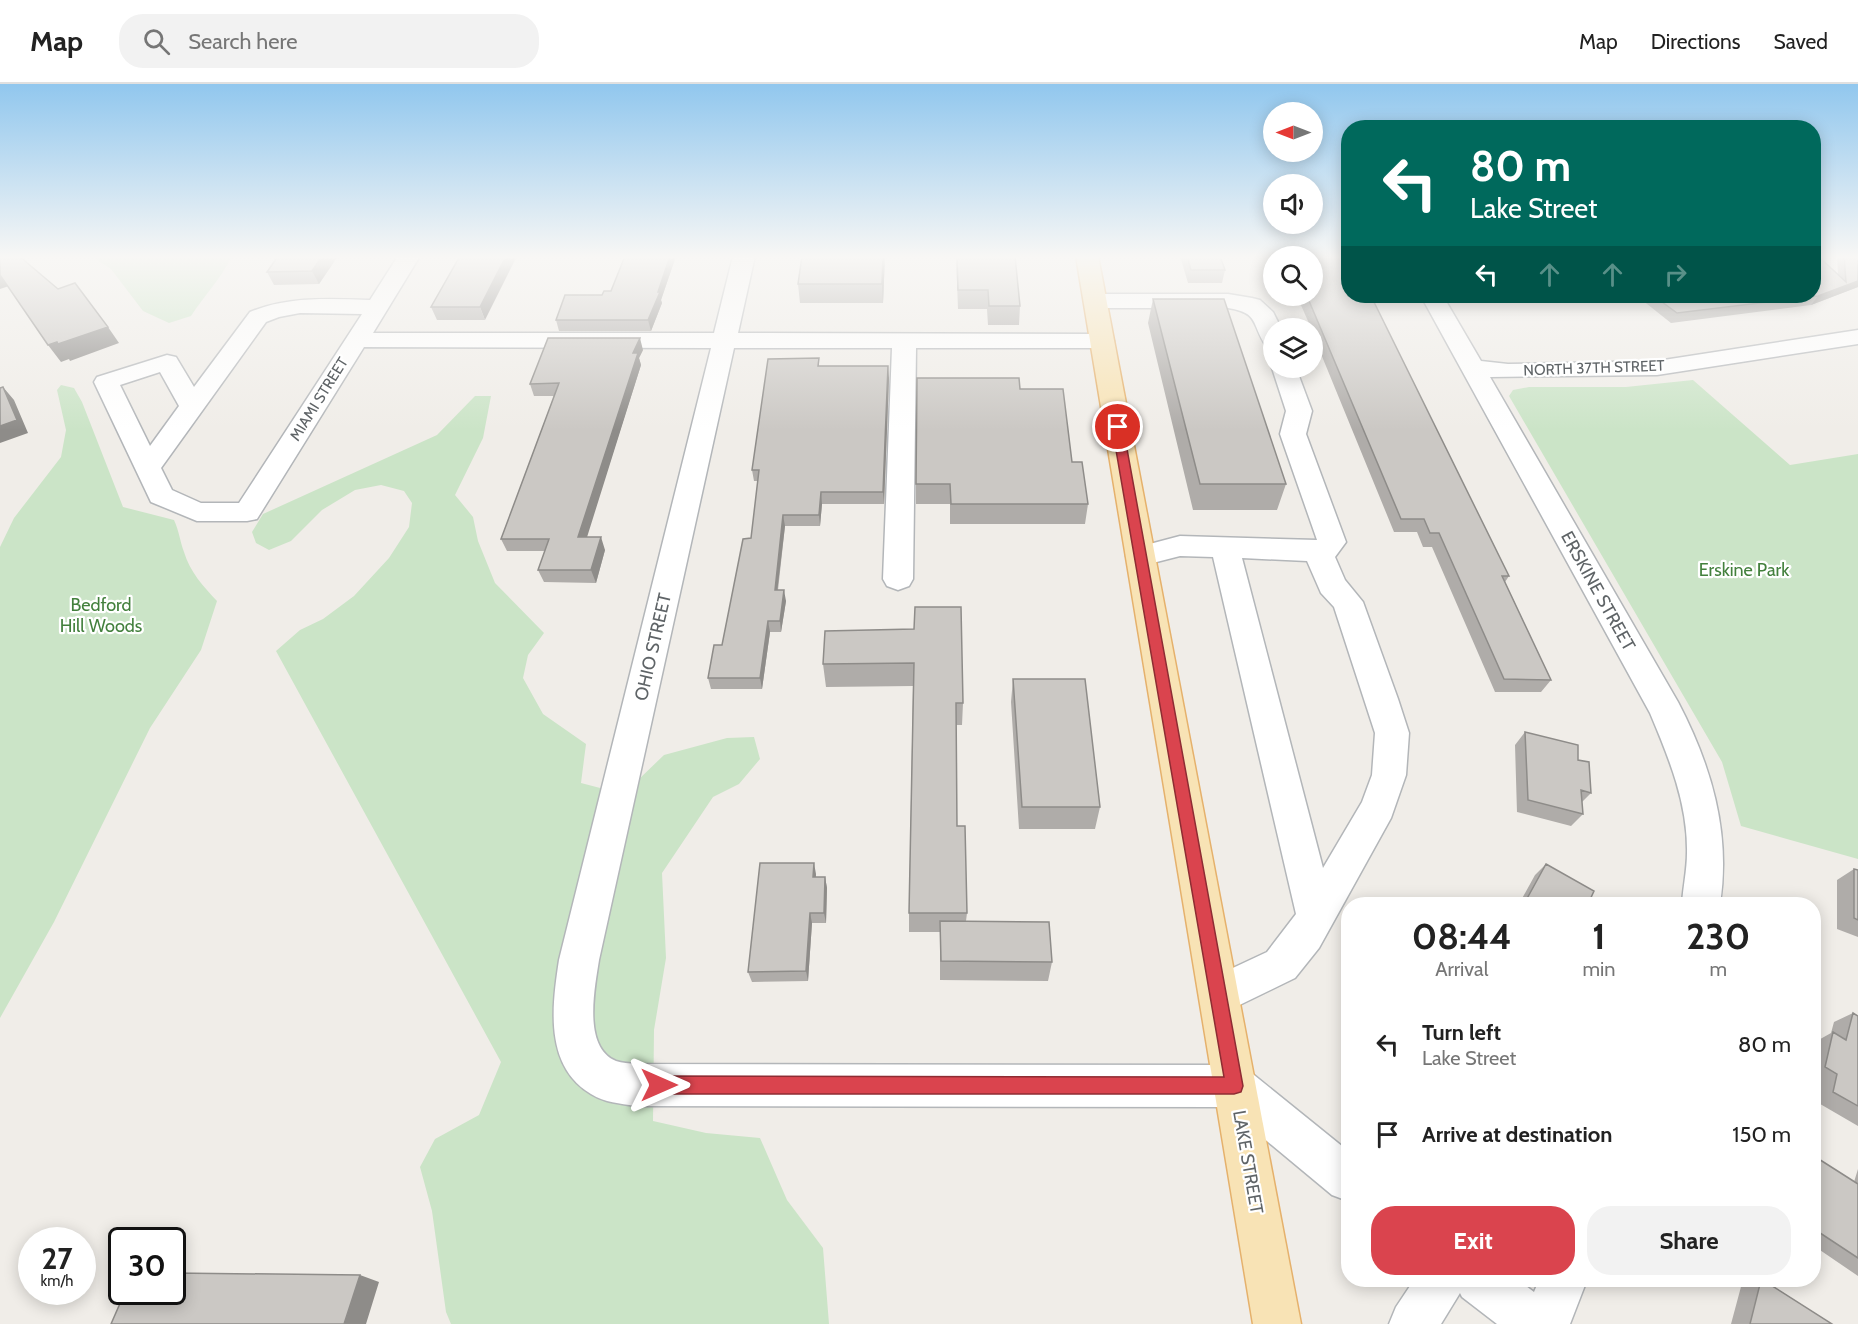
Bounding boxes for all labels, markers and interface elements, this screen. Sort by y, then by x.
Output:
search box [119,14,539,68]
text: Map [30,24,83,58]
icon: search [140,25,173,58]
text: Search here [188,28,297,55]
text: Map [1579,29,1618,54]
text: Directions [1651,29,1740,54]
text: Saved [1773,29,1828,54]
north arrow [1263,102,1323,162]
map controls [1263,102,1323,378]
text: 80 m [1470,140,1571,192]
icon: left [1371,144,1449,222]
button: sound [1263,174,1323,234]
text: Lake Street [1470,192,1597,225]
button: search [1263,246,1323,306]
icon: left [1470,258,1503,291]
icon: ahead [1533,258,1566,291]
icon: ahead [1596,258,1629,291]
icon: right [1659,258,1692,291]
button: layers [1263,318,1323,378]
street label: MIAMI STREET [286,354,352,444]
street label: NORTH 37TH STREET [1523,357,1665,379]
pin [1092,401,1143,452]
icon: arrive [1101,410,1134,443]
street label: ERSKINE STREET [1556,527,1640,655]
park label: Erskine Park [1699,559,1790,581]
street label: OHIO STREET [630,591,676,703]
park label: Bedford Hill Woods [60,594,142,637]
text: 08:44 [1412,914,1512,958]
text: 1 [1592,914,1606,958]
text: 230 [1686,914,1750,958]
text: Arrival [1435,957,1488,981]
text: min [1583,957,1615,981]
text: m [1709,957,1727,981]
text: Turn left [1422,1019,1501,1046]
icon: left [1371,1028,1404,1061]
text: 80 m [1738,1031,1791,1058]
text: Lake Street [1422,1046,1516,1070]
position arrow [627,1053,691,1117]
street label: LAKE STREET [1228,1108,1268,1216]
icon: arrive [1371,1118,1404,1151]
text: Arrive at destination [1422,1121,1612,1148]
text: 150 m [1732,1121,1791,1148]
button: Exit [1371,1206,1575,1275]
button: Share [1587,1206,1791,1275]
speed limit sign: 30 [108,1227,186,1305]
text: 27 [41,1240,73,1277]
text: km/h [41,1272,73,1290]

